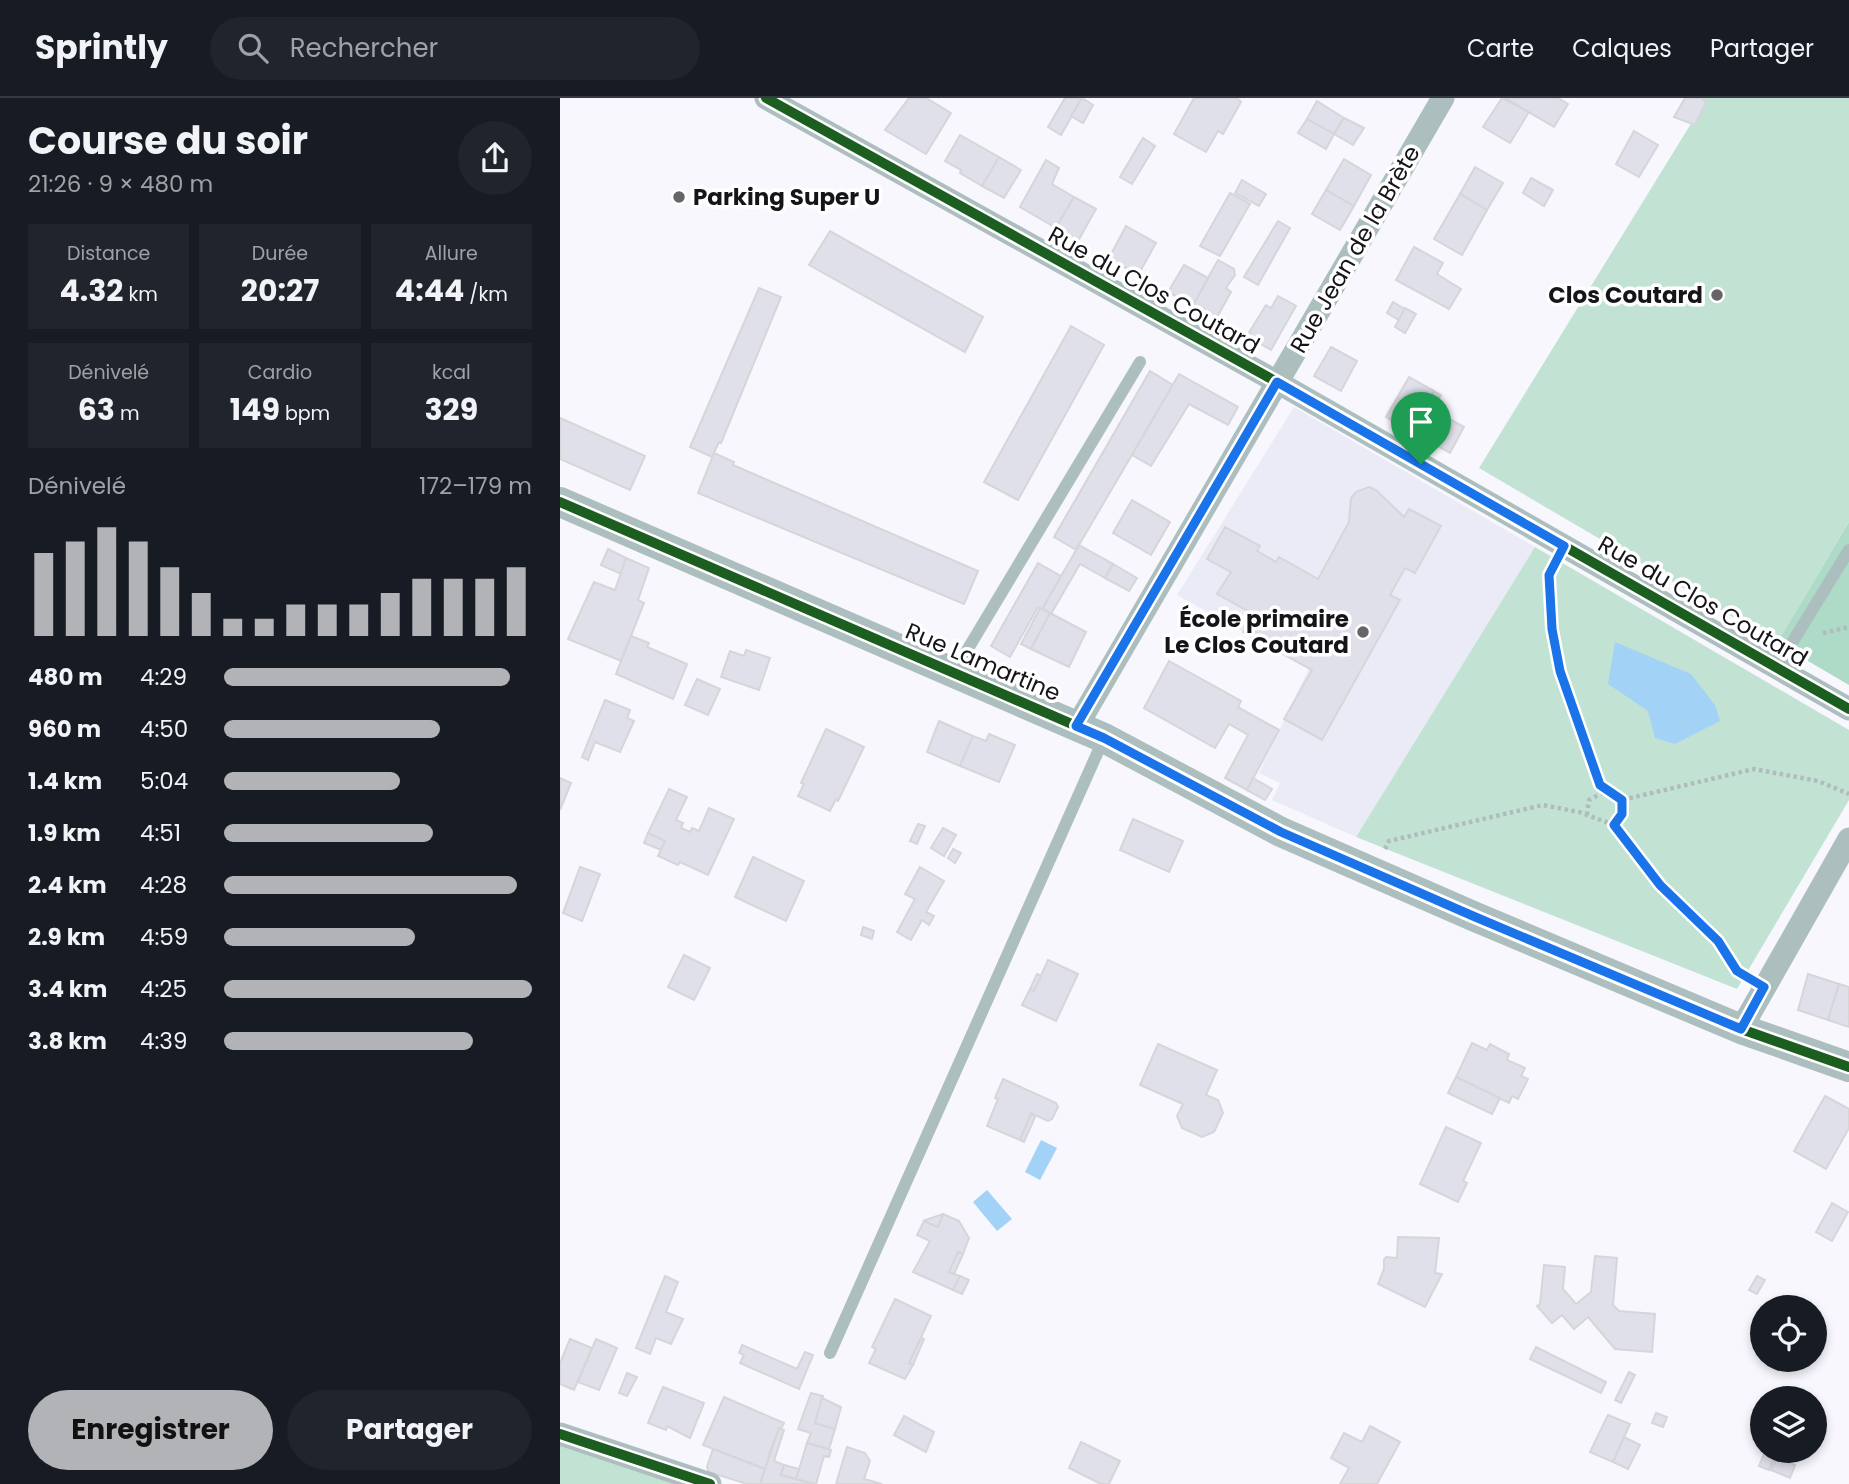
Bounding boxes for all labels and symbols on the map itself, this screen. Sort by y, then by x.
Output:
street label: Rue Jean de la Brète [1282,139,1428,359]
place label: Parking Super U [693,181,880,213]
marker: Parking Super U [671,189,687,205]
street label: Rue du Clos Coutard [1043,219,1265,361]
place label: Clos Coutard [1548,279,1703,311]
marker: Clos Coutard [1709,287,1725,303]
pin [1391,392,1451,464]
street label: Rue du Clos Coutard [1592,528,1814,674]
place label: École primaire Le Clos Coutard [1164,603,1349,661]
street label: Rue Lamartine [901,615,1065,709]
marker: École primaire Le Clos Coutard [1355,624,1371,640]

